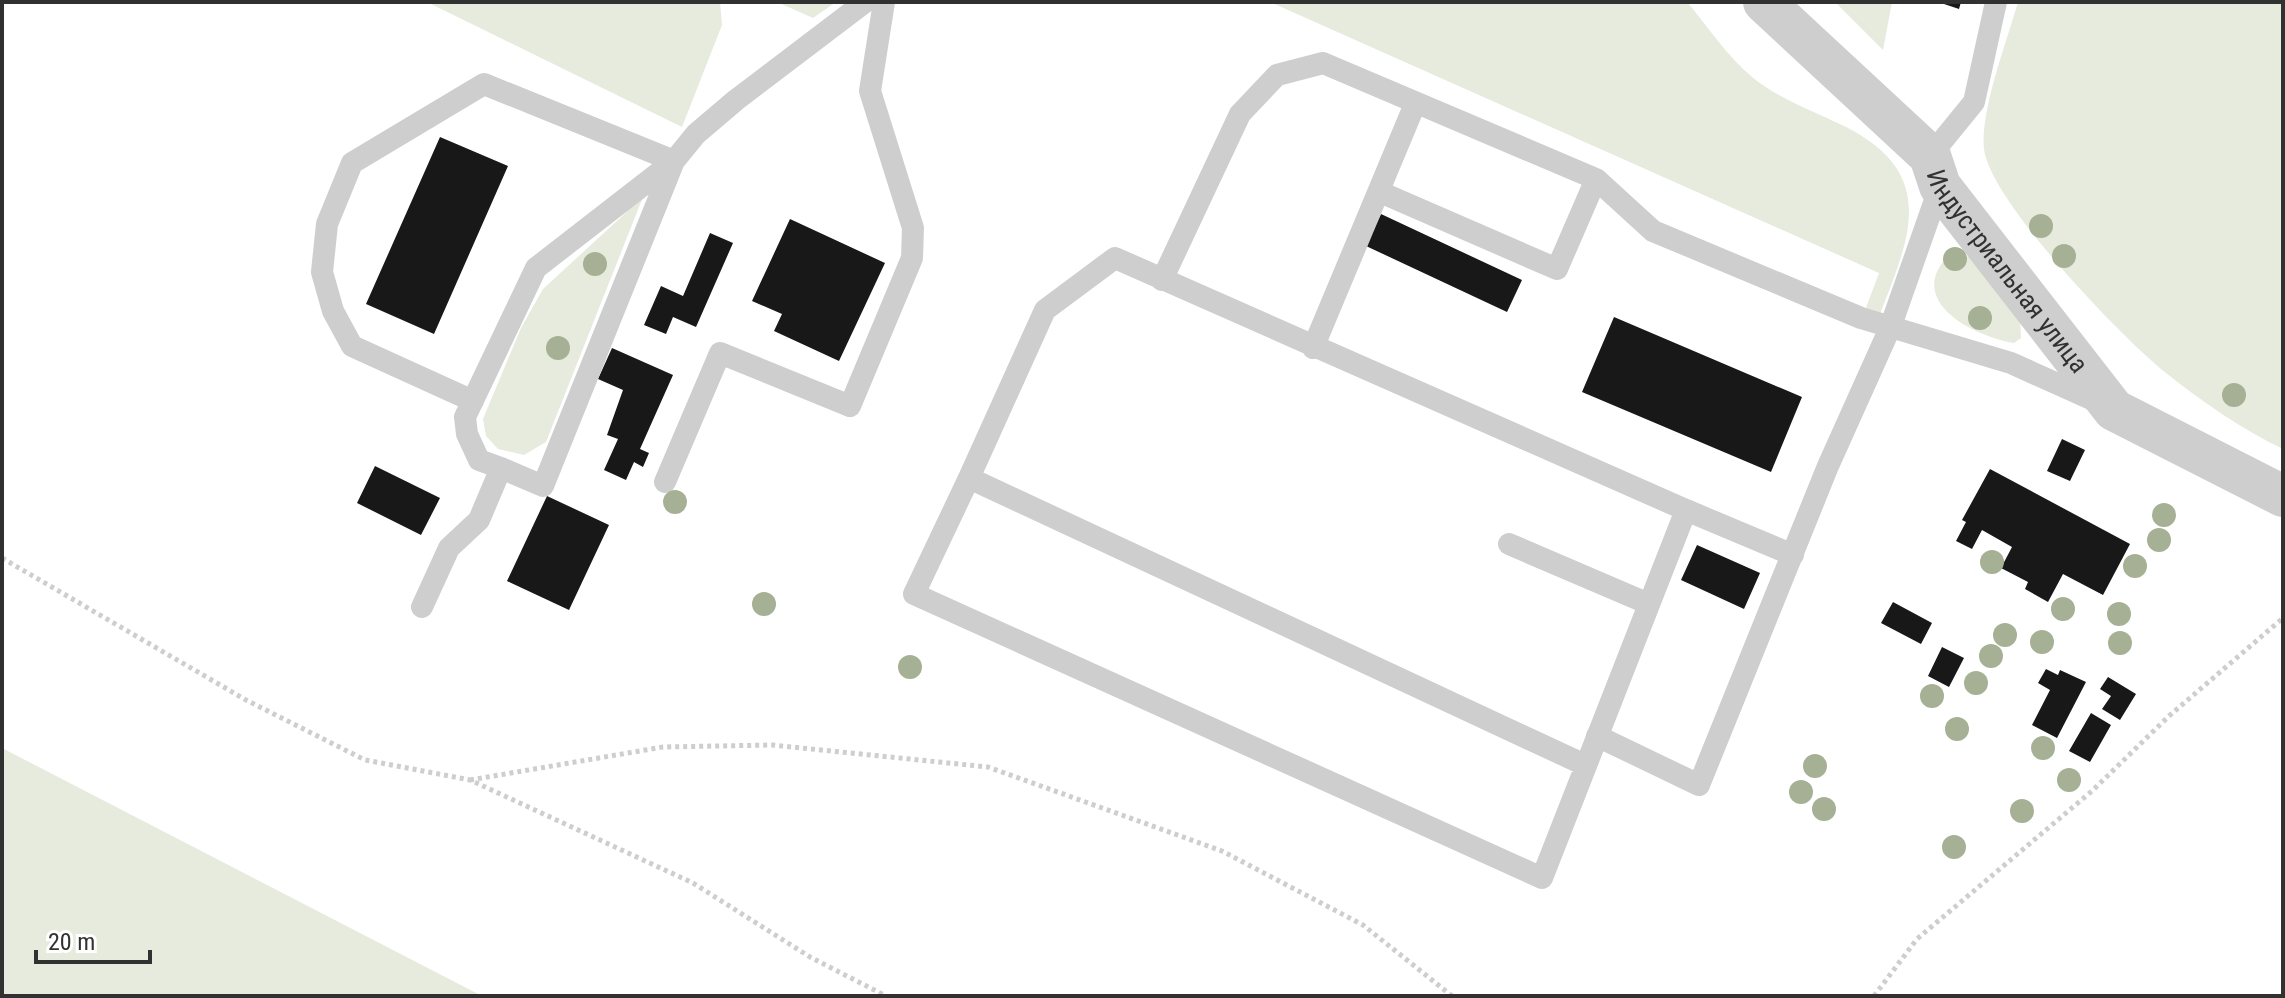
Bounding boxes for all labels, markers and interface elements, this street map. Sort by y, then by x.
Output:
street label: Индустриальная улица [1921,166,2094,379]
scale bar [36,914,150,964]
text: 20 m [48,928,95,956]

